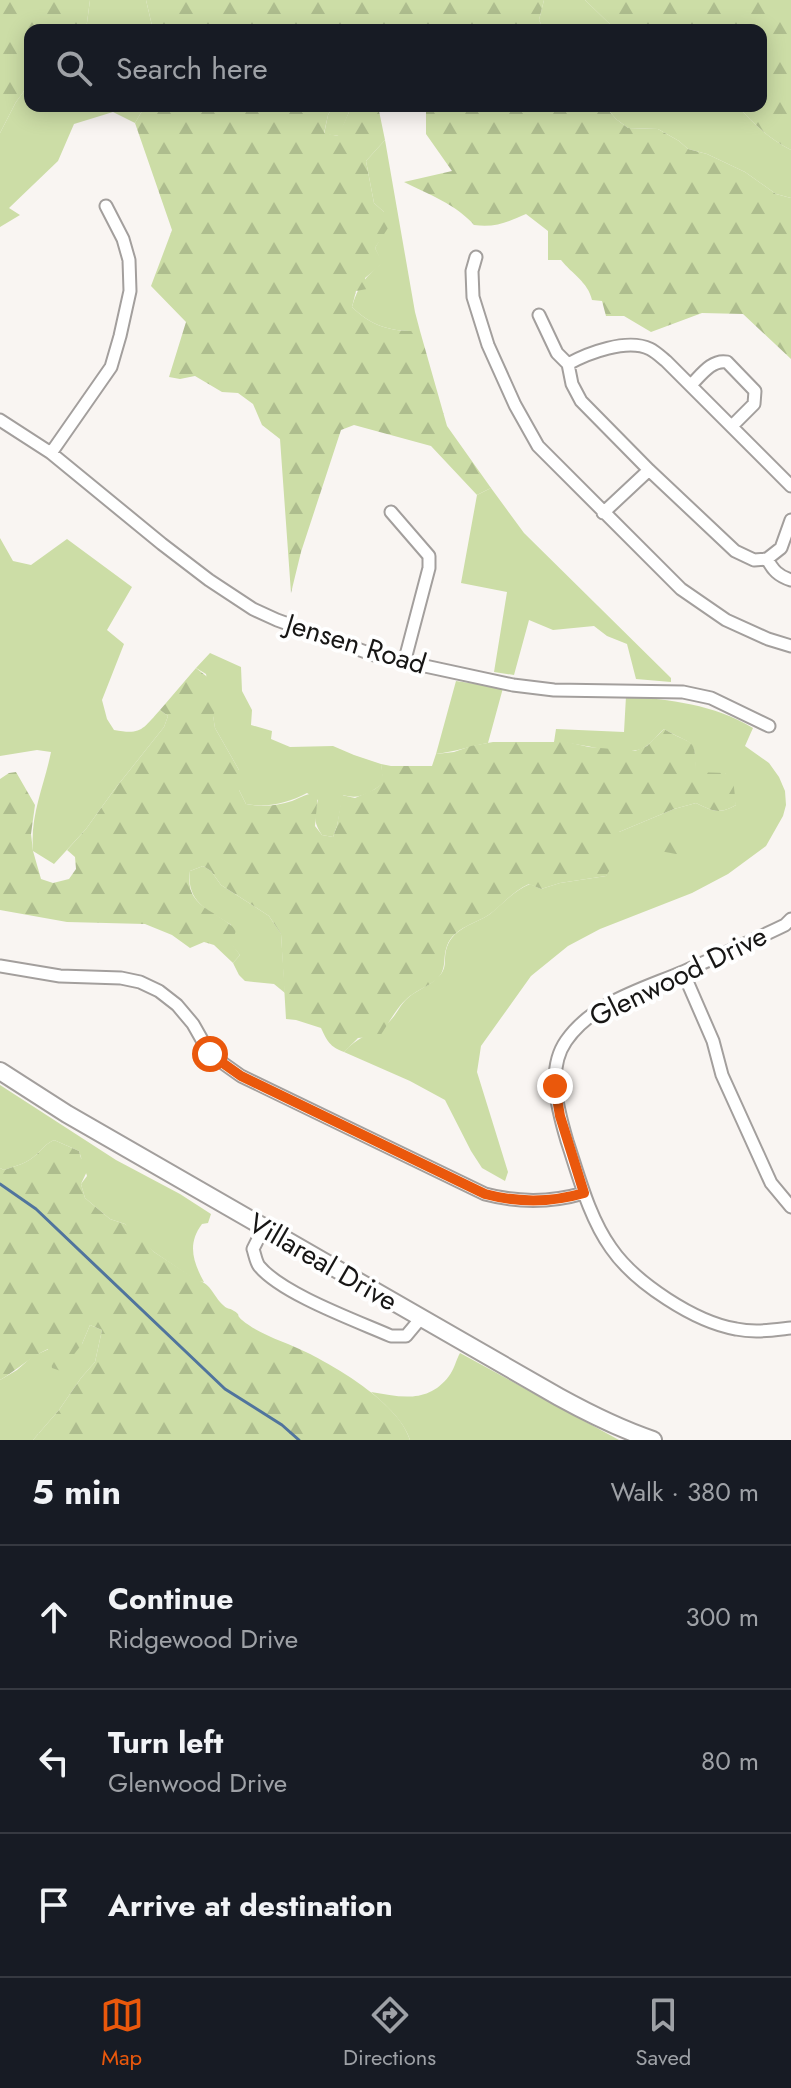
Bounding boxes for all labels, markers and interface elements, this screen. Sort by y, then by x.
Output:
search box [24,24,767,112]
icon: search [52,46,96,90]
text: Search here [116,47,268,90]
street label: Jensen Road [277,602,431,685]
street label: Glenwood Drive [582,915,774,1037]
route start [192,1036,228,1072]
route end [537,1068,573,1104]
street label: Villareal Drive [241,1203,405,1321]
text: 5 min [32,1468,121,1517]
text: Walk · 380 m [610,1473,759,1511]
text: Continue [108,1577,234,1620]
icon: ahead [32,1595,76,1639]
text: 300 m [686,1598,759,1636]
text: Ridgewood Drive [108,1620,298,1658]
text: Turn left [108,1721,223,1764]
icon: left [32,1739,76,1783]
text: 80 m [701,1742,759,1780]
text: Glenwood Drive [108,1764,287,1802]
icon: arrive [32,1883,76,1927]
text: Arrive at destination [108,1884,393,1927]
tab: Map [100,1993,144,2073]
tab: Directions [343,1993,436,2073]
tab: Saved [636,1993,691,2073]

